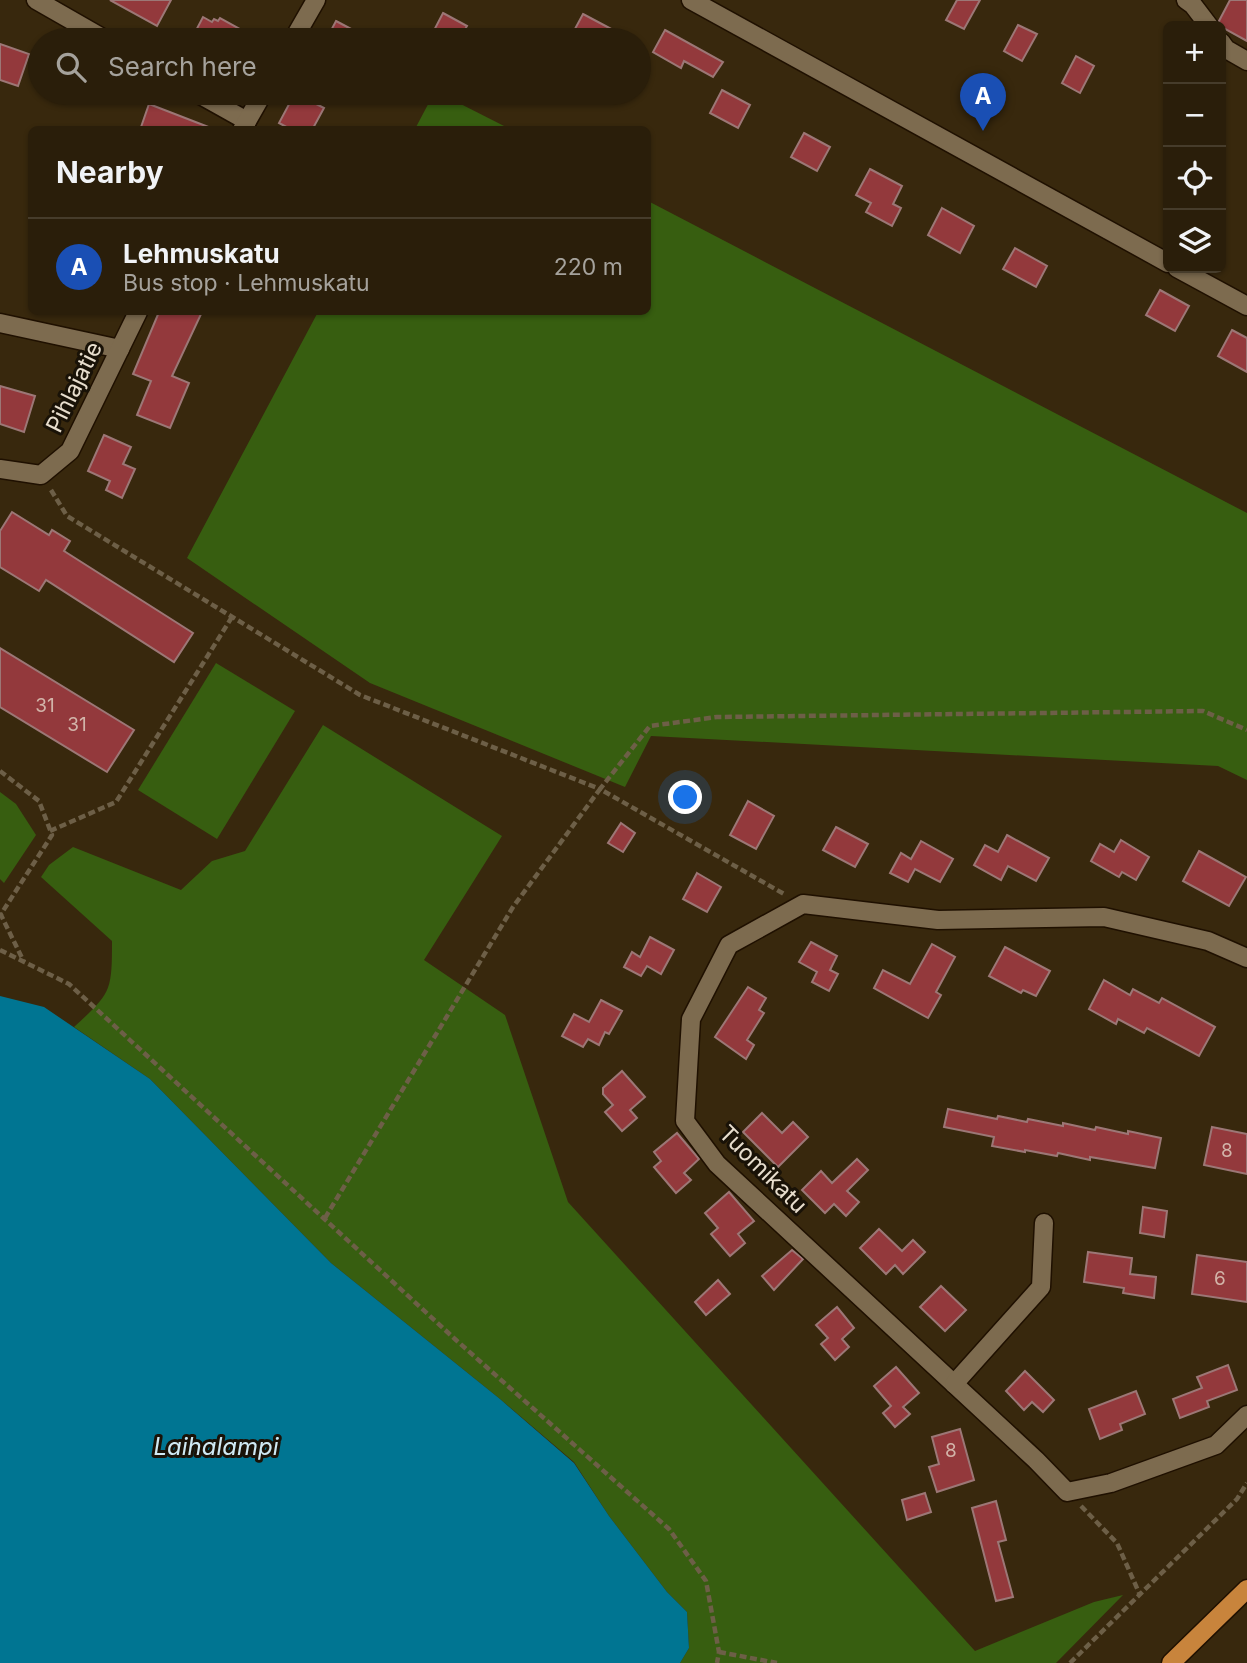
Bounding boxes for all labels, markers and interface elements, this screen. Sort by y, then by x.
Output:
map controls [1163,21,1226,273]
button: + [1163,21,1226,84]
search box [28,28,651,105]
icon: search [52,48,90,86]
text: Search here [108,51,257,82]
pin: A [960,73,1006,131]
button: − [1163,84,1226,147]
button: locate [1163,147,1226,210]
text: Nearby [56,154,164,190]
button: layers [1163,210,1226,273]
text: Lehmuskatu [123,238,280,269]
text: A [70,253,88,281]
text: 220 m [554,253,623,281]
text: Bus stop · Lehmuskatu [123,269,370,297]
street label: Pihlajatie [40,337,108,437]
house number: 31 [35,694,55,717]
house number: 31 [67,713,87,736]
your location [668,780,702,814]
street label: Tuomikatu [713,1119,813,1219]
house number: 8 [1221,1139,1233,1162]
house number: 6 [1214,1267,1226,1290]
water label: Laihalampi [153,1432,280,1461]
house number: 8 [945,1439,957,1462]

